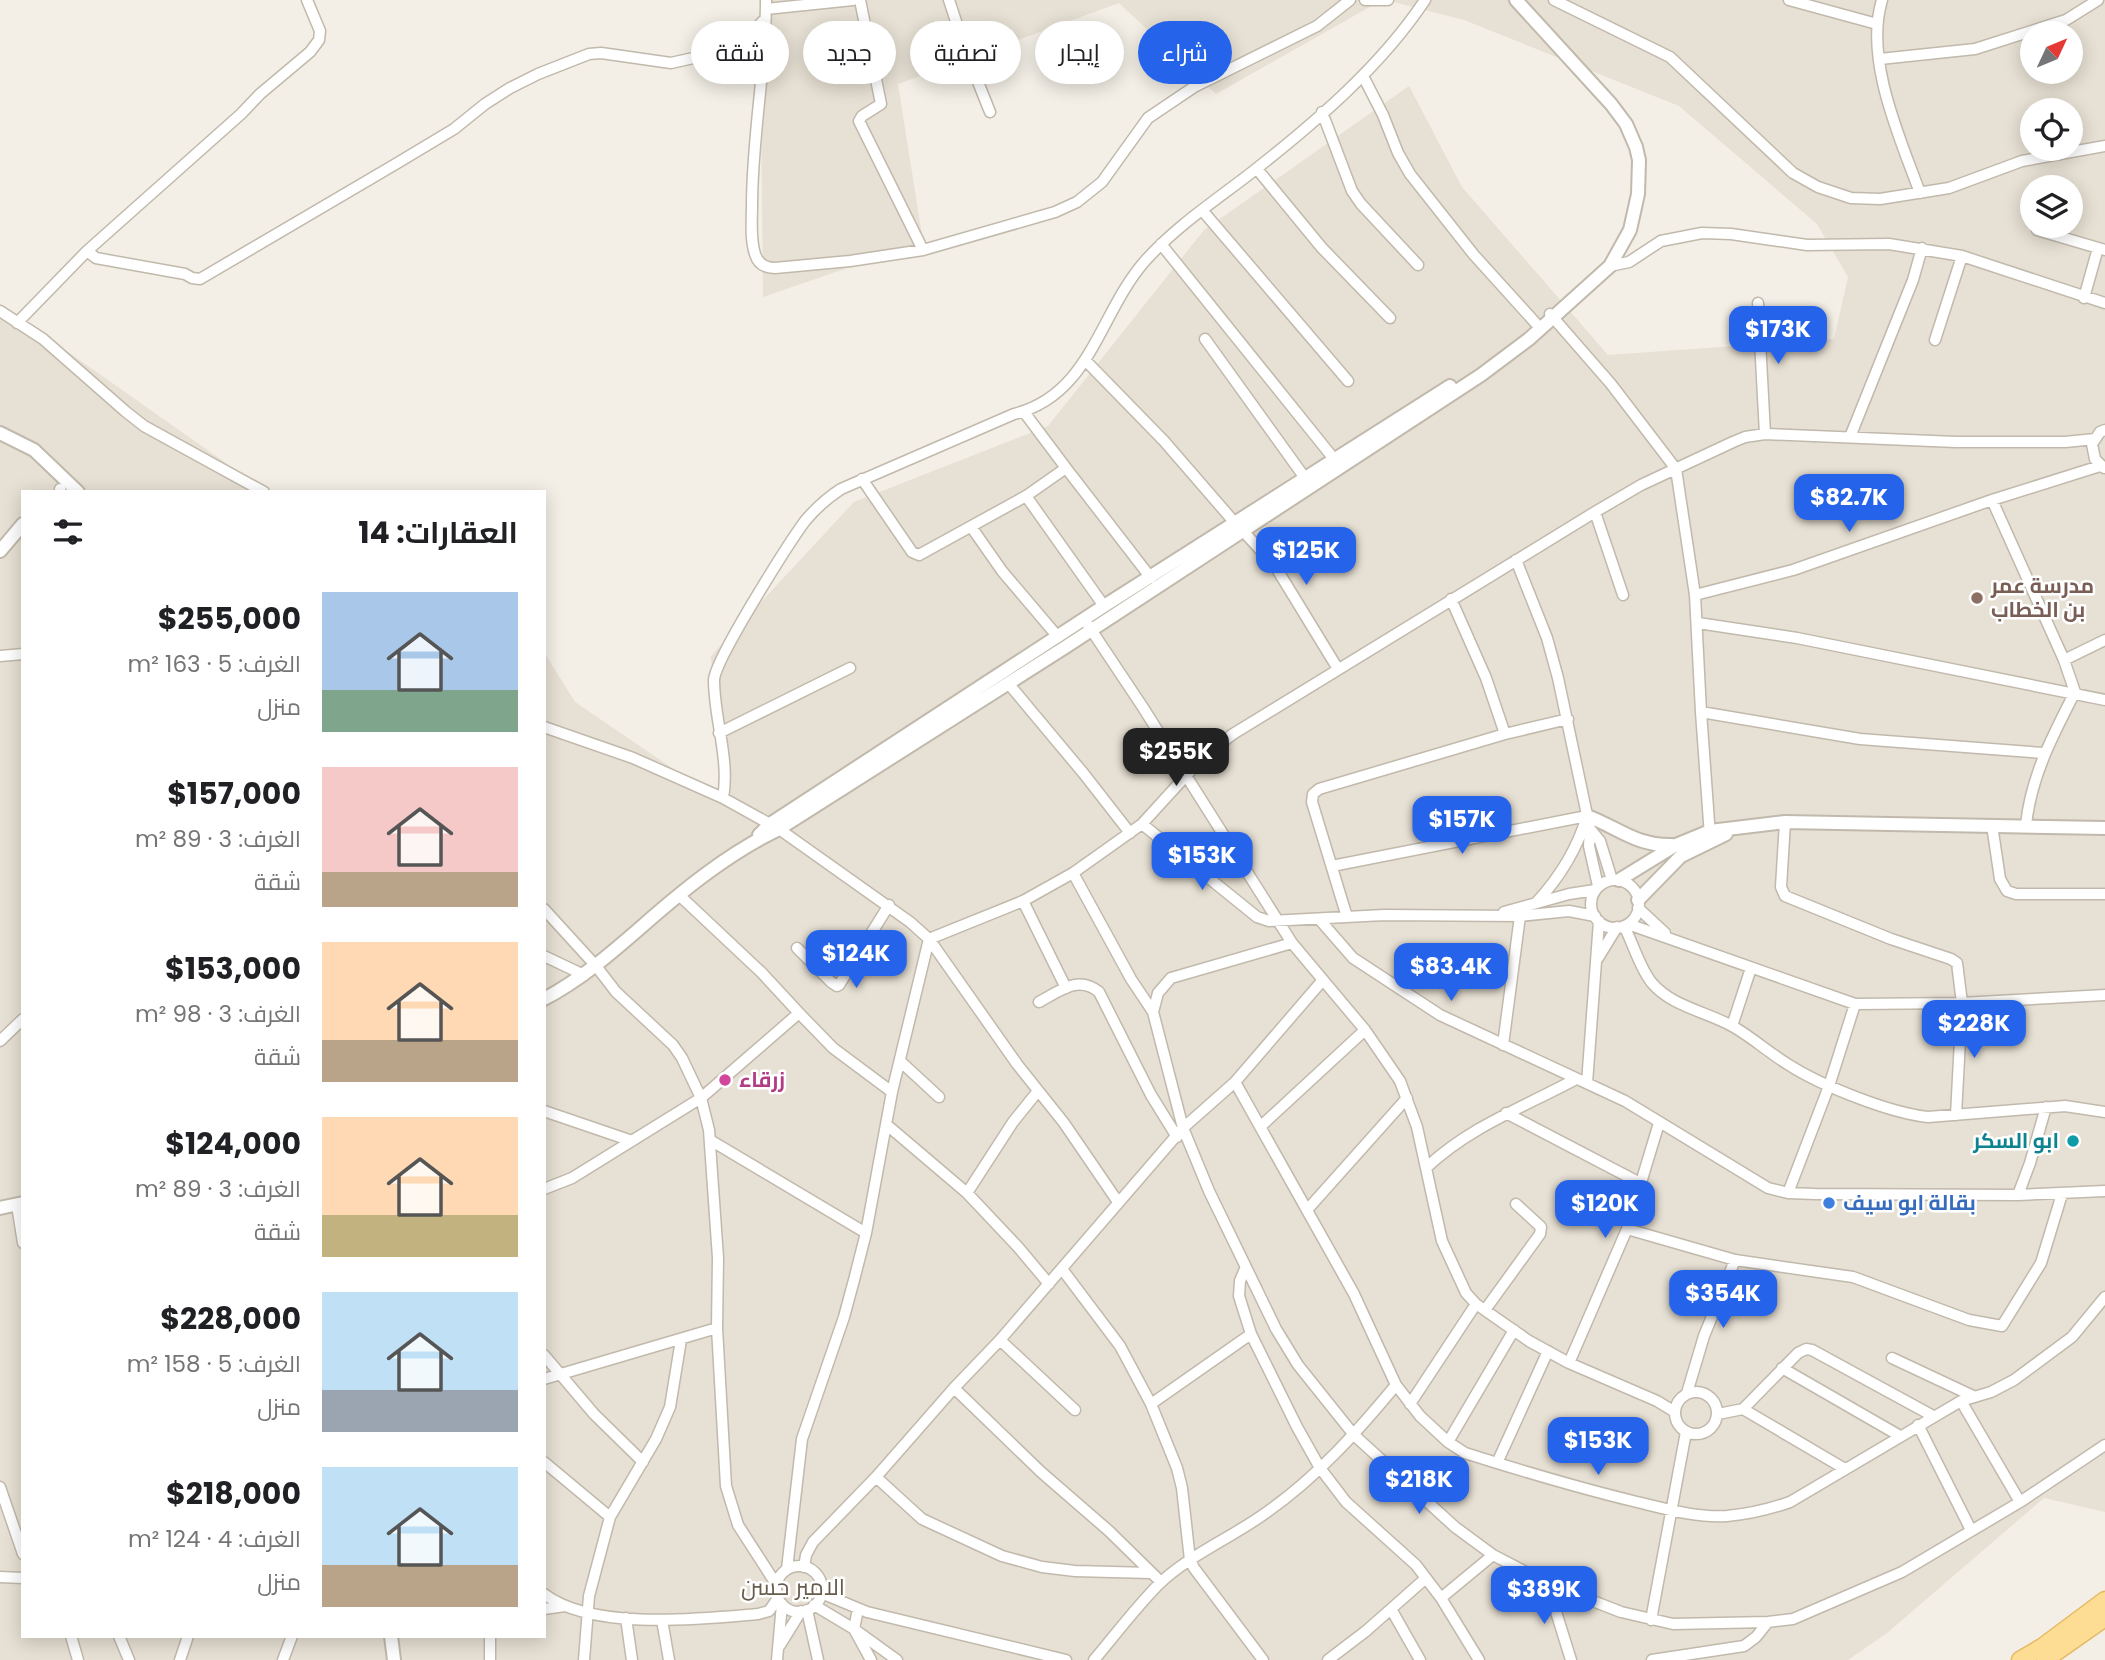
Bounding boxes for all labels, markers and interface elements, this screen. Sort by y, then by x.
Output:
chip: شقة [691,21,789,84]
chip: جديد [803,21,896,84]
chip: تصفية [910,21,1021,84]
chip: إيجار [1035,21,1124,84]
chip: شراء [1138,21,1232,84]
north arrow [2020,21,2082,84]
map controls [2020,21,2083,238]
button: locate [2020,98,2083,161]
button: layers [2020,175,2083,238]
pin: $173K [1729,306,1827,366]
text: $173K [1745,313,1811,345]
pin: $82.7K [1792,475,1906,534]
text: $82.7K [1810,481,1888,513]
text: العقارات: 14 [358,511,518,554]
icon: filters [49,513,87,551]
pin: $125K [1257,528,1355,587]
text: $125K [1272,534,1340,566]
place label: مدرسة عمر بن الخطاب [1990,571,2094,624]
marker: مدرسة عمر بن الخطاب [1969,590,1985,606]
text: $255,000 [158,597,301,640]
icon: home [378,620,462,704]
text: الغرف: 5 · 163 m² [128,648,301,680]
text: منزل [257,691,301,723]
pin: $255K [1127,728,1225,788]
text: $255K [1139,735,1213,767]
text: $157,000 [167,772,301,815]
icon: home [378,795,462,879]
pin: $157K [1413,796,1511,856]
text: $157K [1428,803,1496,835]
text: الغرف: 3 · 89 m² [135,823,301,855]
pin: $153K [1153,832,1251,892]
text: $153K [1168,839,1236,871]
text: شقة [254,866,301,898]
pin: $124K [807,930,905,990]
text: $124K [822,937,890,969]
pin: $83.4K [1394,944,1508,1003]
text: $153,000 [165,947,301,990]
text: $83.4K [1410,950,1492,982]
icon: home [378,970,462,1054]
text: الغرف: 3 · 98 m² [135,998,301,1030]
pin: $228K [1925,1000,2023,1060]
text: $228K [1938,1007,2010,1039]
text: شقة [254,1041,301,1073]
place label: زرقاء [739,1065,785,1094]
marker: زرقاء [717,1072,733,1088]
text: $124,000 [165,1122,301,1165]
place label: ابو السكر [1972,1126,2059,1155]
marker: ابو السكر [2065,1133,2081,1149]
icon: home [378,1145,462,1229]
text: الغرف: 3 · 89 m² [135,1173,301,1205]
pin: $120K [1556,1180,1654,1240]
text: $120K [1571,1187,1639,1219]
place label: بقالة ابو سيف [1843,1188,1976,1217]
marker: بقالة ابو سيف [1821,1195,1837,1211]
text: شقة [254,1216,301,1248]
pin: $354K [1674,1270,1772,1330]
text: $354K [1685,1277,1761,1309]
text: $228,000 [160,1297,301,1340]
icon: home [378,1320,462,1404]
text: الغرف: 5 · 158 m² [127,1348,301,1380]
text: منزل [257,1391,301,1423]
pin: $153K [1549,1418,1647,1477]
text: $153K [1564,1424,1632,1456]
pin: $218K [1370,1456,1468,1516]
text: $218K [1385,1463,1453,1495]
text: $218,000 [166,1472,301,1515]
icon: home [378,1495,462,1579]
text: الغرف: 4 · 124 m² [128,1523,301,1555]
text: منزل [257,1566,301,1598]
pin: $389K [1495,1566,1593,1626]
district label: الامير حسن [741,1571,845,1603]
text: $389K [1507,1573,1581,1605]

